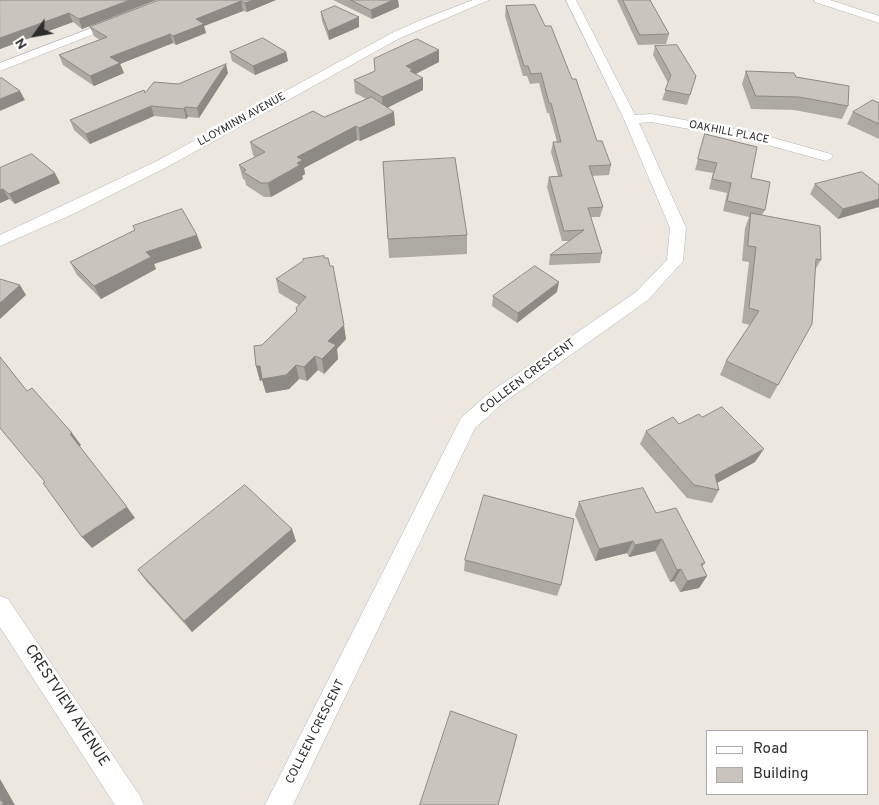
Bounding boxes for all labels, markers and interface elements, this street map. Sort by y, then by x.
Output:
north arrow [10,10,60,60]
text: N [12,34,32,52]
street label: LLOYMINN AVENUE [196,90,288,150]
street label: OAKHILL PLACE [688,119,770,147]
street label: COLLEEN CRESCENT [478,337,578,417]
street label: CRESTVIEW AVENUE [20,642,112,770]
street label: COLLEEN CRESCENT [283,677,349,787]
legend [706,730,869,795]
text: Road [753,740,788,759]
text: Building [753,765,808,784]

